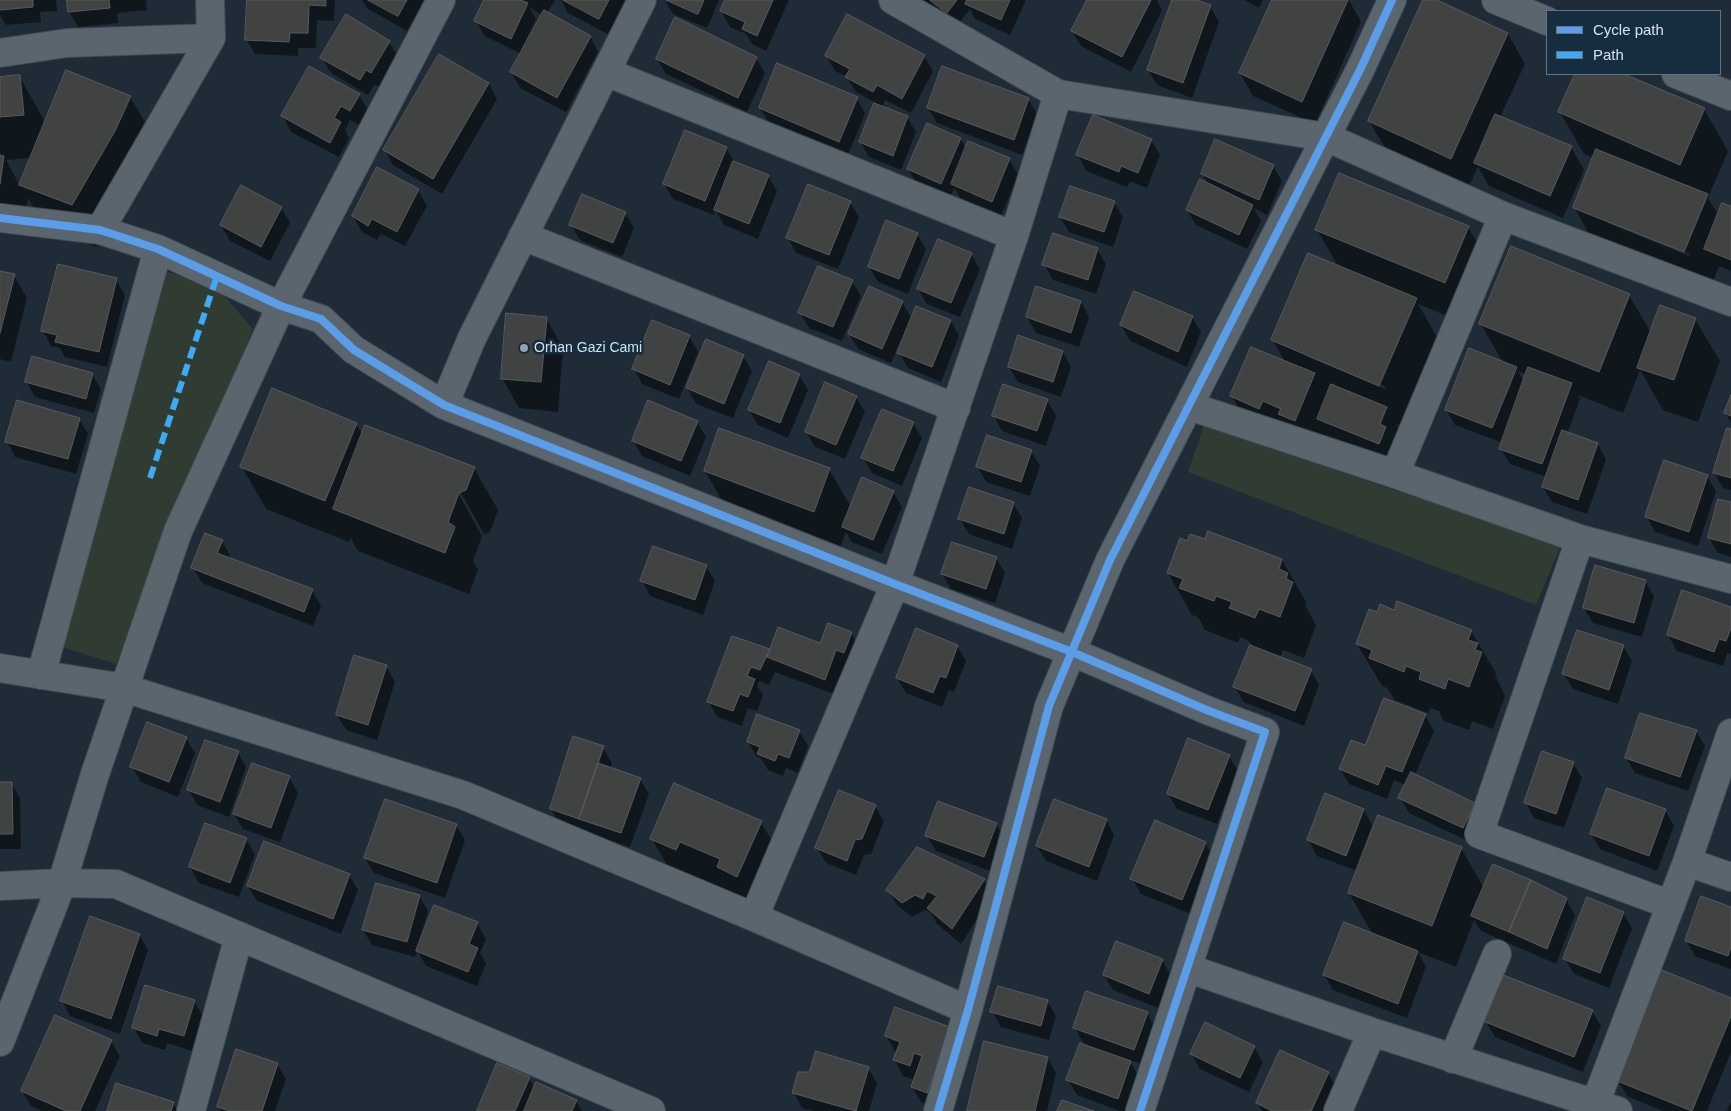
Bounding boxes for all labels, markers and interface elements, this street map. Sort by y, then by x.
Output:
legend [1546,10,1721,75]
text: Cycle path [1593,21,1664,38]
text: Path [1593,46,1624,63]
place label: Orhan Gazi Cami [534,340,642,356]
marker: Orhan Gazi Cami [518,342,530,354]

